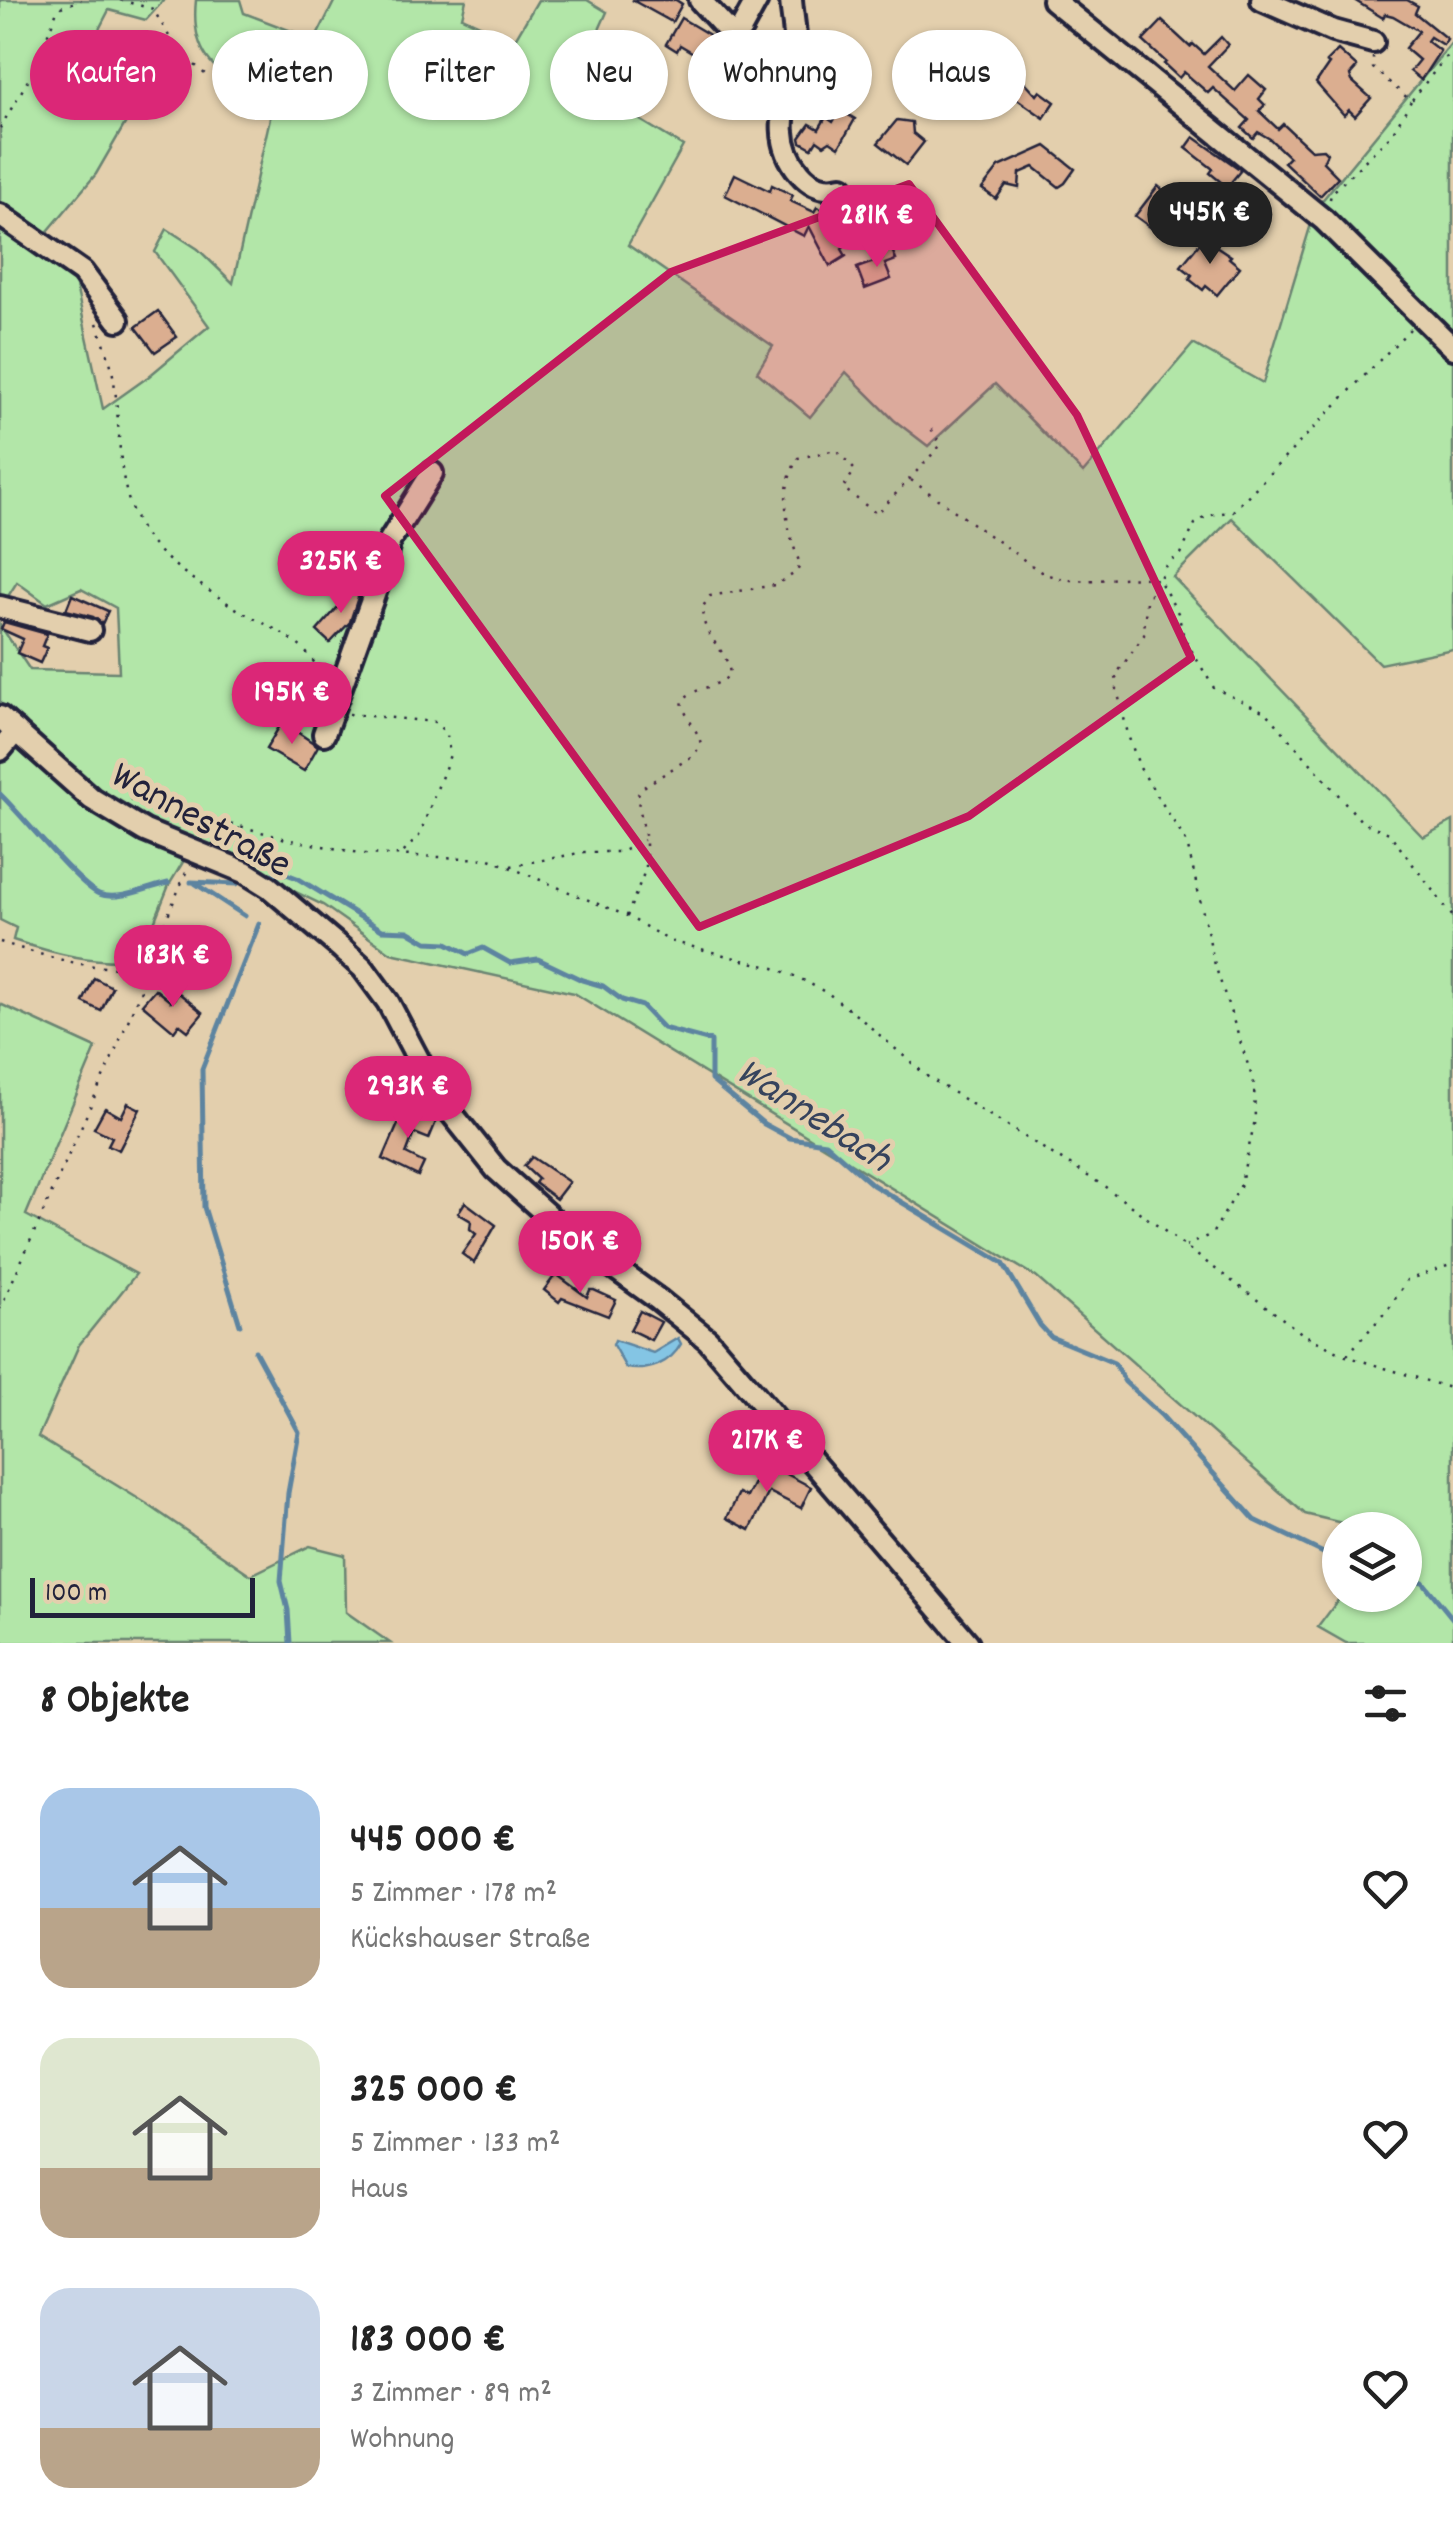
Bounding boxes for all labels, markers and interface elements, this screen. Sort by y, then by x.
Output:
chip: Kaufen [30,30,192,120]
chip: Mieten [212,30,368,120]
chip: Filter [388,30,530,120]
chip: Neu [550,30,668,120]
chip: Wohnung [688,30,872,120]
chip: Haus [892,30,1026,120]
pin: 445K € [1129,182,1291,267]
pin: 281K € [796,185,958,270]
text: 445K € [1169,191,1251,237]
text: 281K € [840,194,914,240]
pin: 325K € [260,531,422,616]
text: 325K € [300,540,382,586]
pin: 195K € [211,662,373,747]
text: 195K € [254,671,330,717]
street label: Wannestraße [99,750,300,896]
pin: 183K € [92,925,254,1010]
text: 183K € [136,934,210,980]
water label: Wannebach [722,1045,903,1192]
pin: 293K € [327,1056,489,1141]
text: 293K € [367,1065,449,1111]
pin: 150K € [499,1211,661,1296]
text: 150K € [540,1220,620,1266]
pin: 217K € [686,1410,848,1495]
text: 217K € [730,1419,804,1465]
map controls [1322,1512,1422,1612]
button: layers [1322,1512,1422,1612]
scale bar [30,1573,255,1618]
text: 100 m [45,1575,107,1615]
text: 8 Objekte [40,1673,189,1733]
icon: filters [1358,1676,1413,1731]
text: 445 000 € [350,1812,516,1872]
icon: home [120,1828,240,1948]
icon: heart [1358,1861,1413,1916]
text: 5 Zimmer · 178 m² [350,1872,557,1918]
text: Kückshauser Straße [350,1918,590,1964]
text: 325 000 € [350,2062,518,2122]
icon: home [120,2078,240,2198]
icon: heart [1358,2111,1413,2166]
text: 5 Zimmer · 133 m² [350,2122,560,2168]
text: Haus [350,2168,409,2214]
text: 183 000 € [350,2312,506,2372]
icon: home [120,2328,240,2448]
icon: heart [1358,2361,1413,2416]
text: 3 Zimmer · 89 m² [350,2372,552,2418]
text: Wohnung [350,2418,455,2464]

